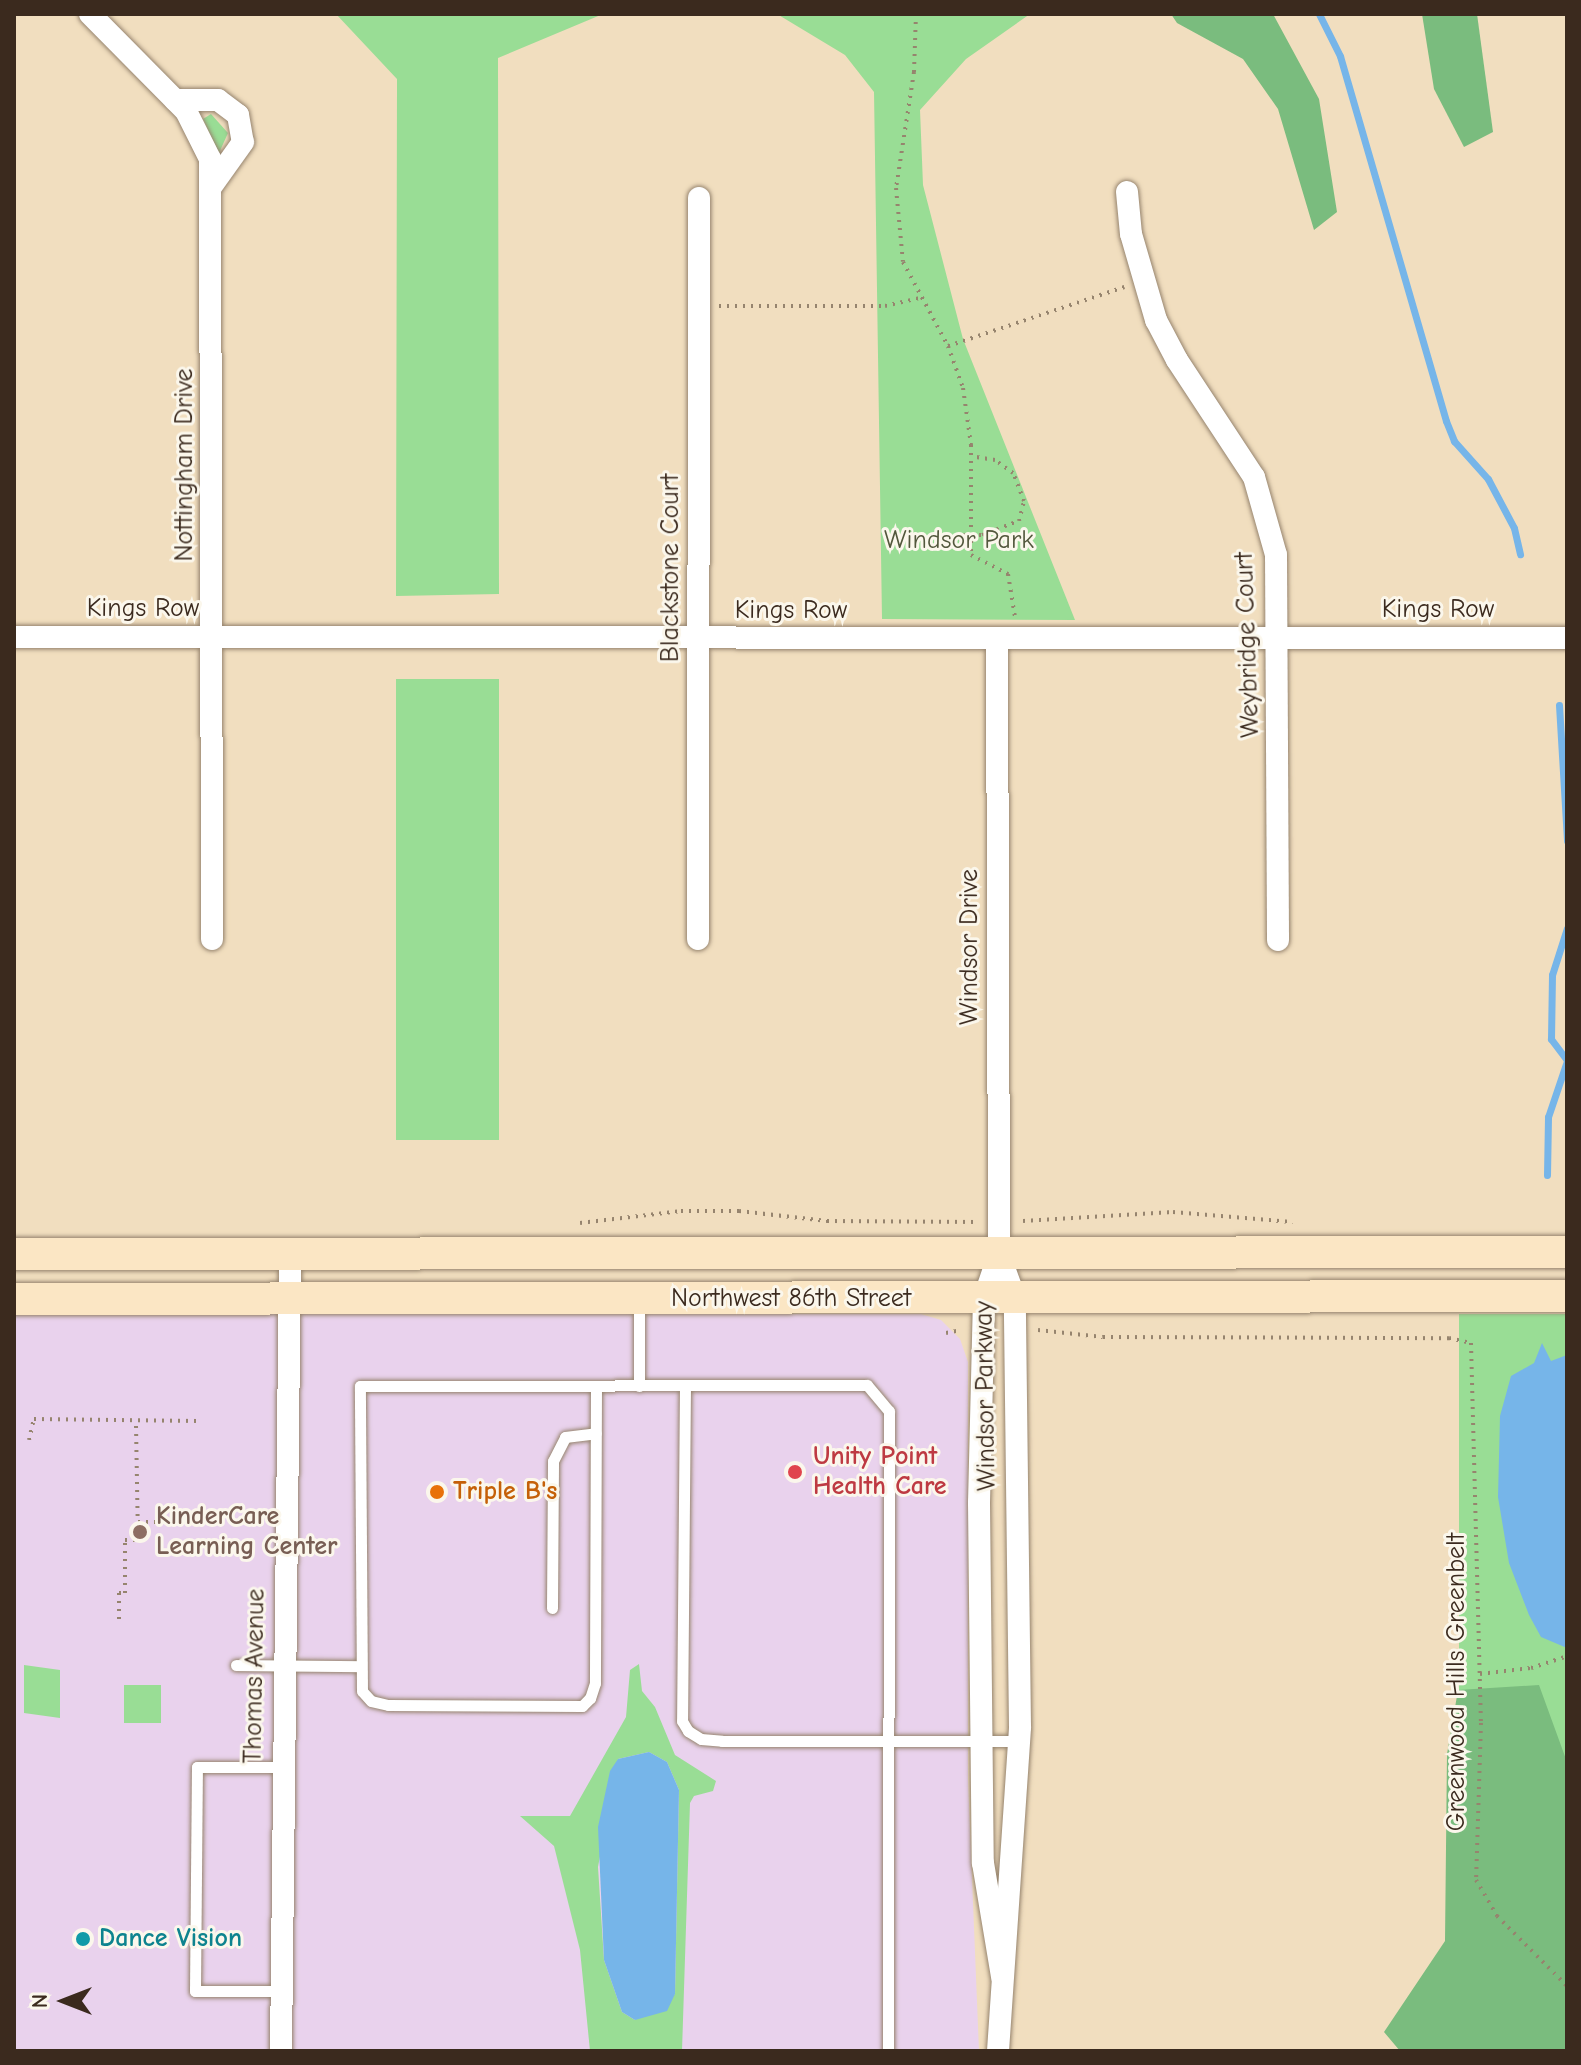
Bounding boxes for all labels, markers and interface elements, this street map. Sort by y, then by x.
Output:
street label: Nottingham Drive [169,368,201,562]
street label: Blackstone Court [655,474,687,662]
park label: Windsor Park [884,525,1034,557]
street label: Weybridge Court [1229,552,1267,738]
street label: Kings Row [87,593,199,625]
street label: Kings Row [1382,594,1494,626]
street label: Kings Row [735,595,847,627]
street label: Windsor Drive [954,869,986,1025]
street label: Northwest 86th Street [671,1283,911,1315]
street label: Windsor Parkway [969,1301,1003,1491]
place label: Unity Point Health Care [813,1441,946,1502]
marker: Unity Point Health Care [784,1461,806,1483]
place label: Triple B's [453,1476,557,1508]
marker: Triple B's [428,1483,446,1501]
place label: KinderCare Learning Center [156,1501,338,1562]
marker: KinderCare Learning Center [131,1523,149,1541]
street label: Greenwood Hills Greenbelt [1441,1533,1473,1831]
street label: Thomas Avenue [238,1588,272,1764]
place label: Dance Vision [99,1923,242,1955]
marker: Dance Vision [74,1930,92,1948]
north arrow [24,1961,104,2041]
text: N [27,1994,53,2008]

